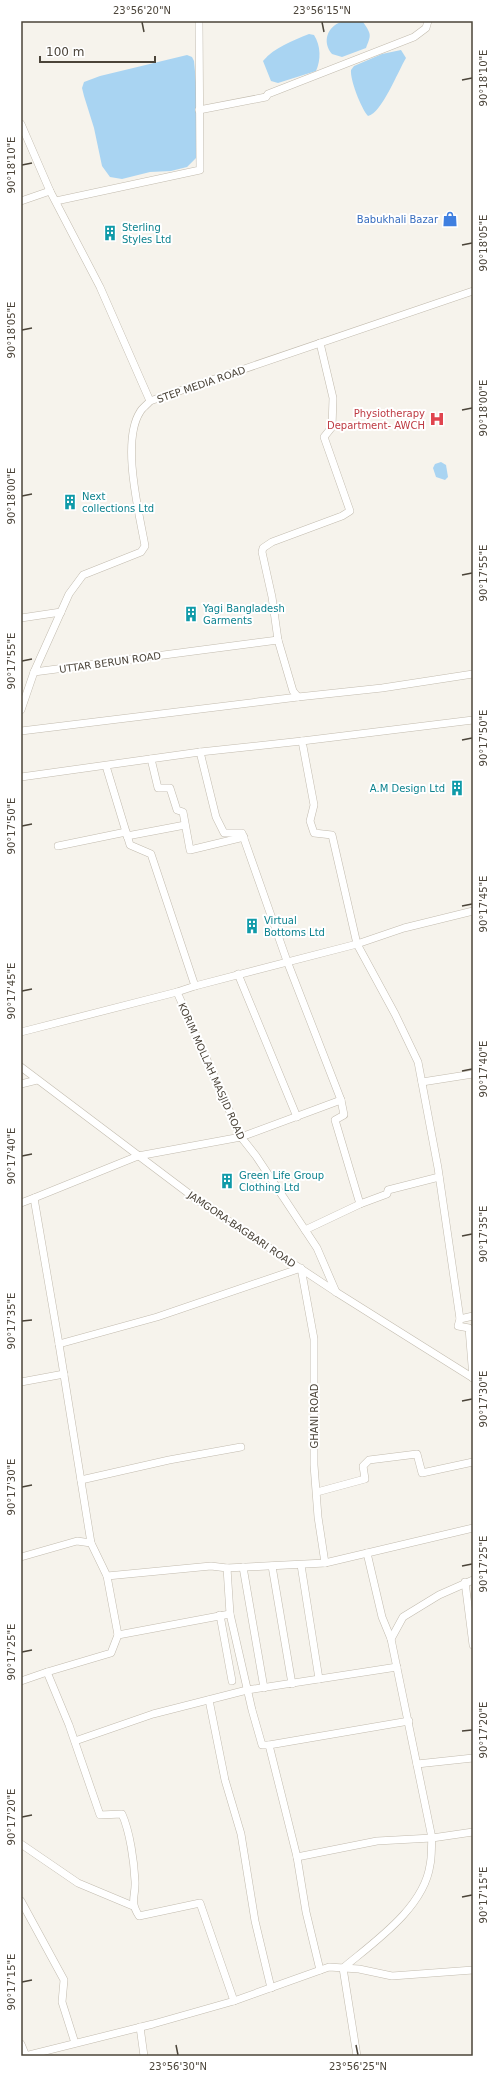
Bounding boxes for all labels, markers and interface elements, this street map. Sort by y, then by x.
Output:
text: 23°56'20"N [113,5,171,16]
text: 23°56'15"N [293,5,351,16]
scale bar [40,38,155,64]
text: 100 m [46,45,84,59]
text: 90°18'10"E [478,50,489,106]
text: 90°18'10"E [6,137,17,193]
shop icon: Babukhali Bazar [441,210,459,228]
place label: Babukhali Bazar [357,214,439,225]
text: 90°18'05"E [478,215,489,271]
place label: Sterling Styles Ltd [122,222,171,245]
building icon: Sterling Styles Ltd [101,224,119,242]
text: 90°18'05"E [6,302,17,358]
street label: STEP MEDIA ROAD [156,364,247,405]
text: 90°18'00"E [478,380,489,436]
place label: Physiotherapy Department- AWCH [327,408,425,431]
hospital icon: Physiotherapy Department- AWCH [428,410,446,428]
text: 90°18'00"E [6,468,17,524]
place label: Next collections Ltd [82,491,154,514]
building icon: Next collections Ltd [61,493,79,511]
text: 90°17'55"E [478,545,489,601]
place label: Yagi Bangladesh Garments [202,603,285,626]
building icon: Yagi Bangladesh Garments [182,605,200,623]
text: 90°17'55"E [6,633,17,689]
street label: UTTAR BERUN ROAD [58,650,162,675]
text: 90°17'50"E [478,710,489,766]
building icon: A.M Design Ltd [448,779,466,797]
place label: A.M Design Ltd [370,783,445,794]
text: 90°17'50"E [6,798,17,854]
text: 90°17'45"E [478,876,489,932]
place label: Virtual Bottoms Ltd [264,915,325,938]
building icon: Virtual Bottoms Ltd [243,917,261,935]
text: 90°17'45"E [6,963,17,1019]
street label: KORIM MOLLAH MASJID ROAD [176,1001,247,1142]
text: 90°17'40"E [478,1041,489,1097]
text: 90°17'40"E [6,1128,17,1184]
place label: Green Life Group Clothing Ltd [239,1170,324,1193]
building icon: Green Life Group Clothing Ltd [218,1172,236,1190]
street label: JAMGORA-BAGBARI ROAD [185,1189,298,1270]
text: 90°17'35"E [478,1206,489,1262]
text: 90°17'35"E [6,1293,17,1349]
text: 90°17'30"E [478,1371,489,1427]
street label: GHANI ROAD [309,1383,320,1448]
text: 90°17'30"E [6,1459,17,1515]
text: 90°17'25"E [478,1536,489,1592]
text: 90°17'25"E [6,1624,17,1680]
text: 90°17'20"E [478,1702,489,1758]
text: 90°17'20"E [6,1789,17,1845]
text: 90°17'15"E [478,1867,489,1923]
text: 90°17'15"E [6,1954,17,2010]
text: 23°56'30"N [149,2061,207,2072]
text: 23°56'25"N [329,2061,387,2072]

